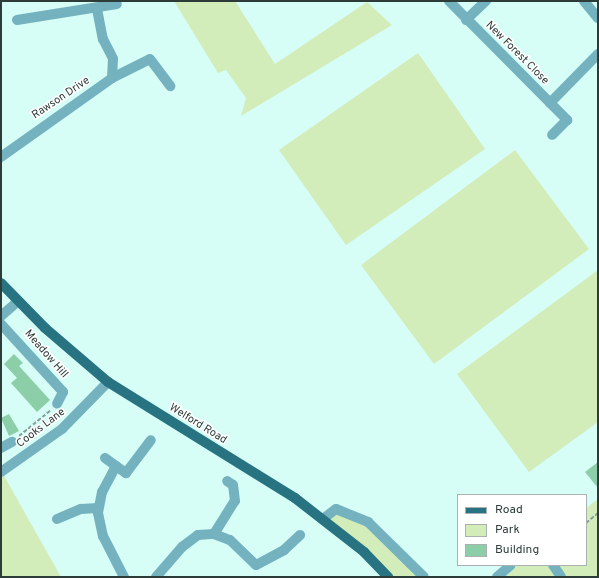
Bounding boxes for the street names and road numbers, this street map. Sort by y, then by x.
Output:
street label: New Forest Close [483,19,551,87]
street label: Rawson Drive [30,74,92,122]
street label: Meadow Hill [21,327,71,381]
street label: Welford Road [167,401,229,447]
street label: Cooks Lane [14,405,68,451]

